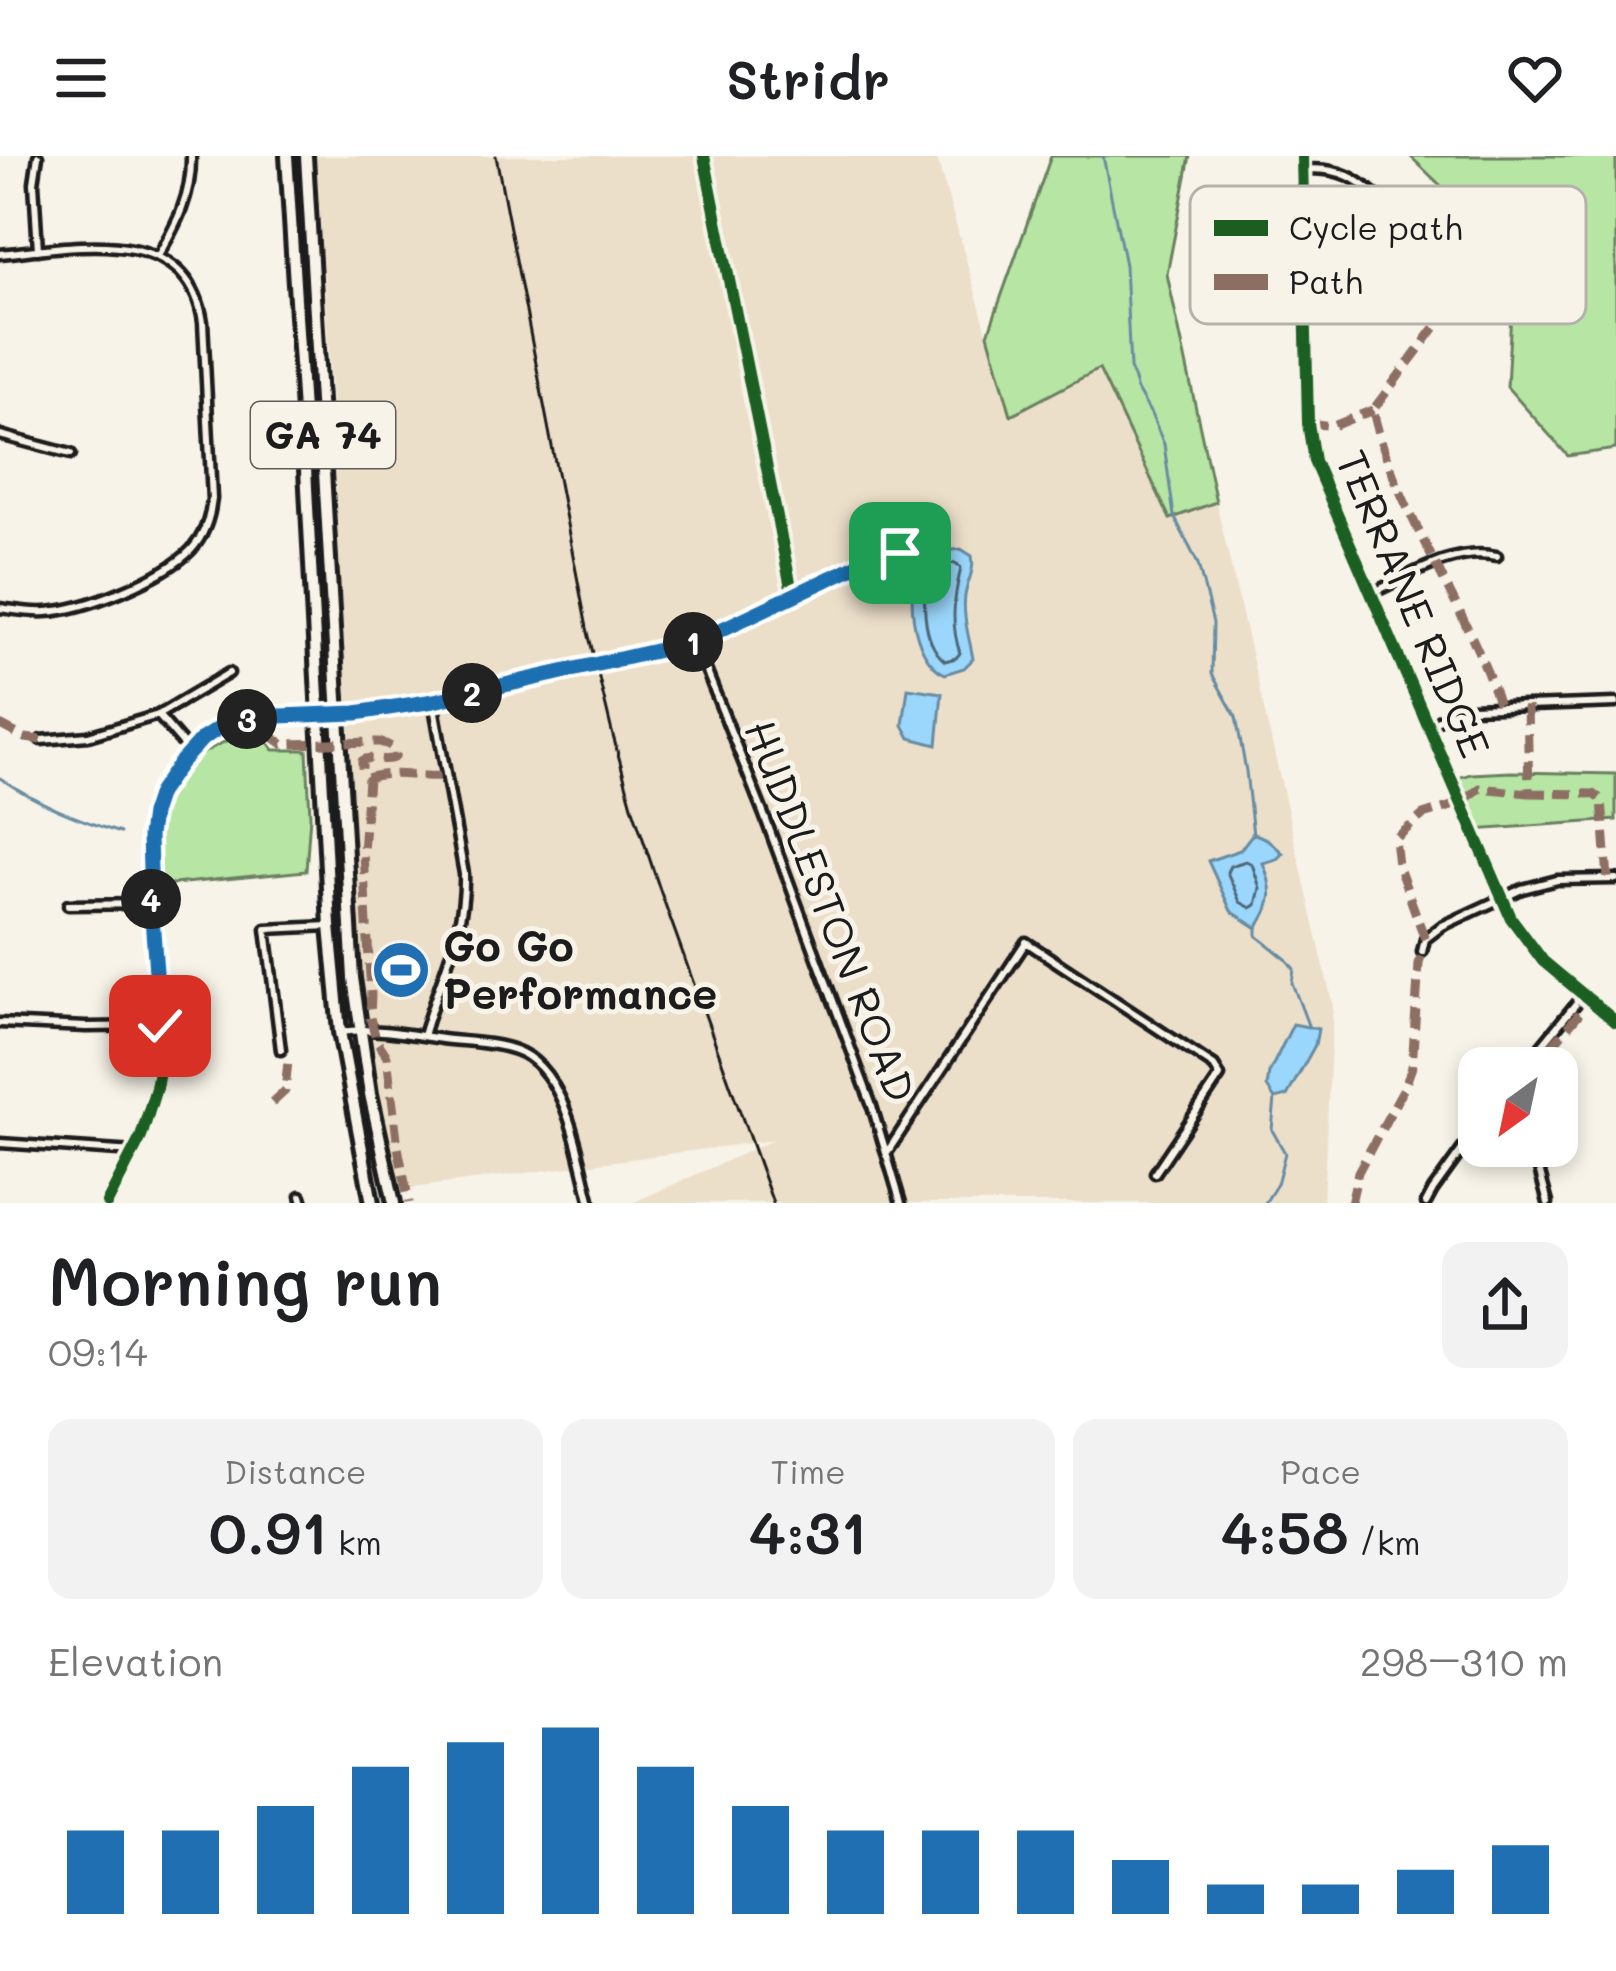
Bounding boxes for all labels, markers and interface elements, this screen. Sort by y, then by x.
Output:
text: Stridr [726,43,890,114]
icon: menu [48,45,114,111]
icon: heart [1502,45,1568,111]
legend [1190,186,1586,324]
text: Cycle path [1289,205,1463,249]
text: Path [1289,259,1363,302]
road number: GA 74 [251,402,395,468]
street label: TERRANE RIDGE [1325,442,1504,765]
pin [849,502,951,604]
icon: arrive [867,520,933,586]
pin: 1 [663,612,723,672]
text: 1 [686,620,700,663]
pin: 2 [442,663,502,723]
text: 2 [463,671,481,714]
pin: 3 [217,689,277,749]
text: 3 [237,697,257,740]
street label: HUDDLESTON ROAD [733,712,930,1109]
pin: 4 [121,869,181,929]
text: 4 [141,877,161,920]
place label: Go Go Performance [443,917,717,1020]
sports icon: Go Go Performance [370,939,432,1001]
pin [109,975,211,1077]
icon: check [127,993,193,1059]
north arrow [1458,1047,1578,1167]
map controls [1458,1047,1578,1167]
text: Morning run [48,1237,442,1323]
button: share [1442,1242,1568,1368]
text: 09:14 [48,1325,148,1376]
text: Distance [224,1449,366,1492]
text: Time [770,1449,846,1492]
text: Pace [1280,1449,1361,1492]
text: 0.91 [209,1492,328,1570]
text: 4:31 [749,1492,867,1570]
text: 4:58 [1221,1492,1349,1570]
text: km [328,1520,382,1563]
text: /km [1349,1520,1420,1563]
text: Elevation [48,1635,223,1686]
text: 298–310 m [1360,1635,1568,1686]

